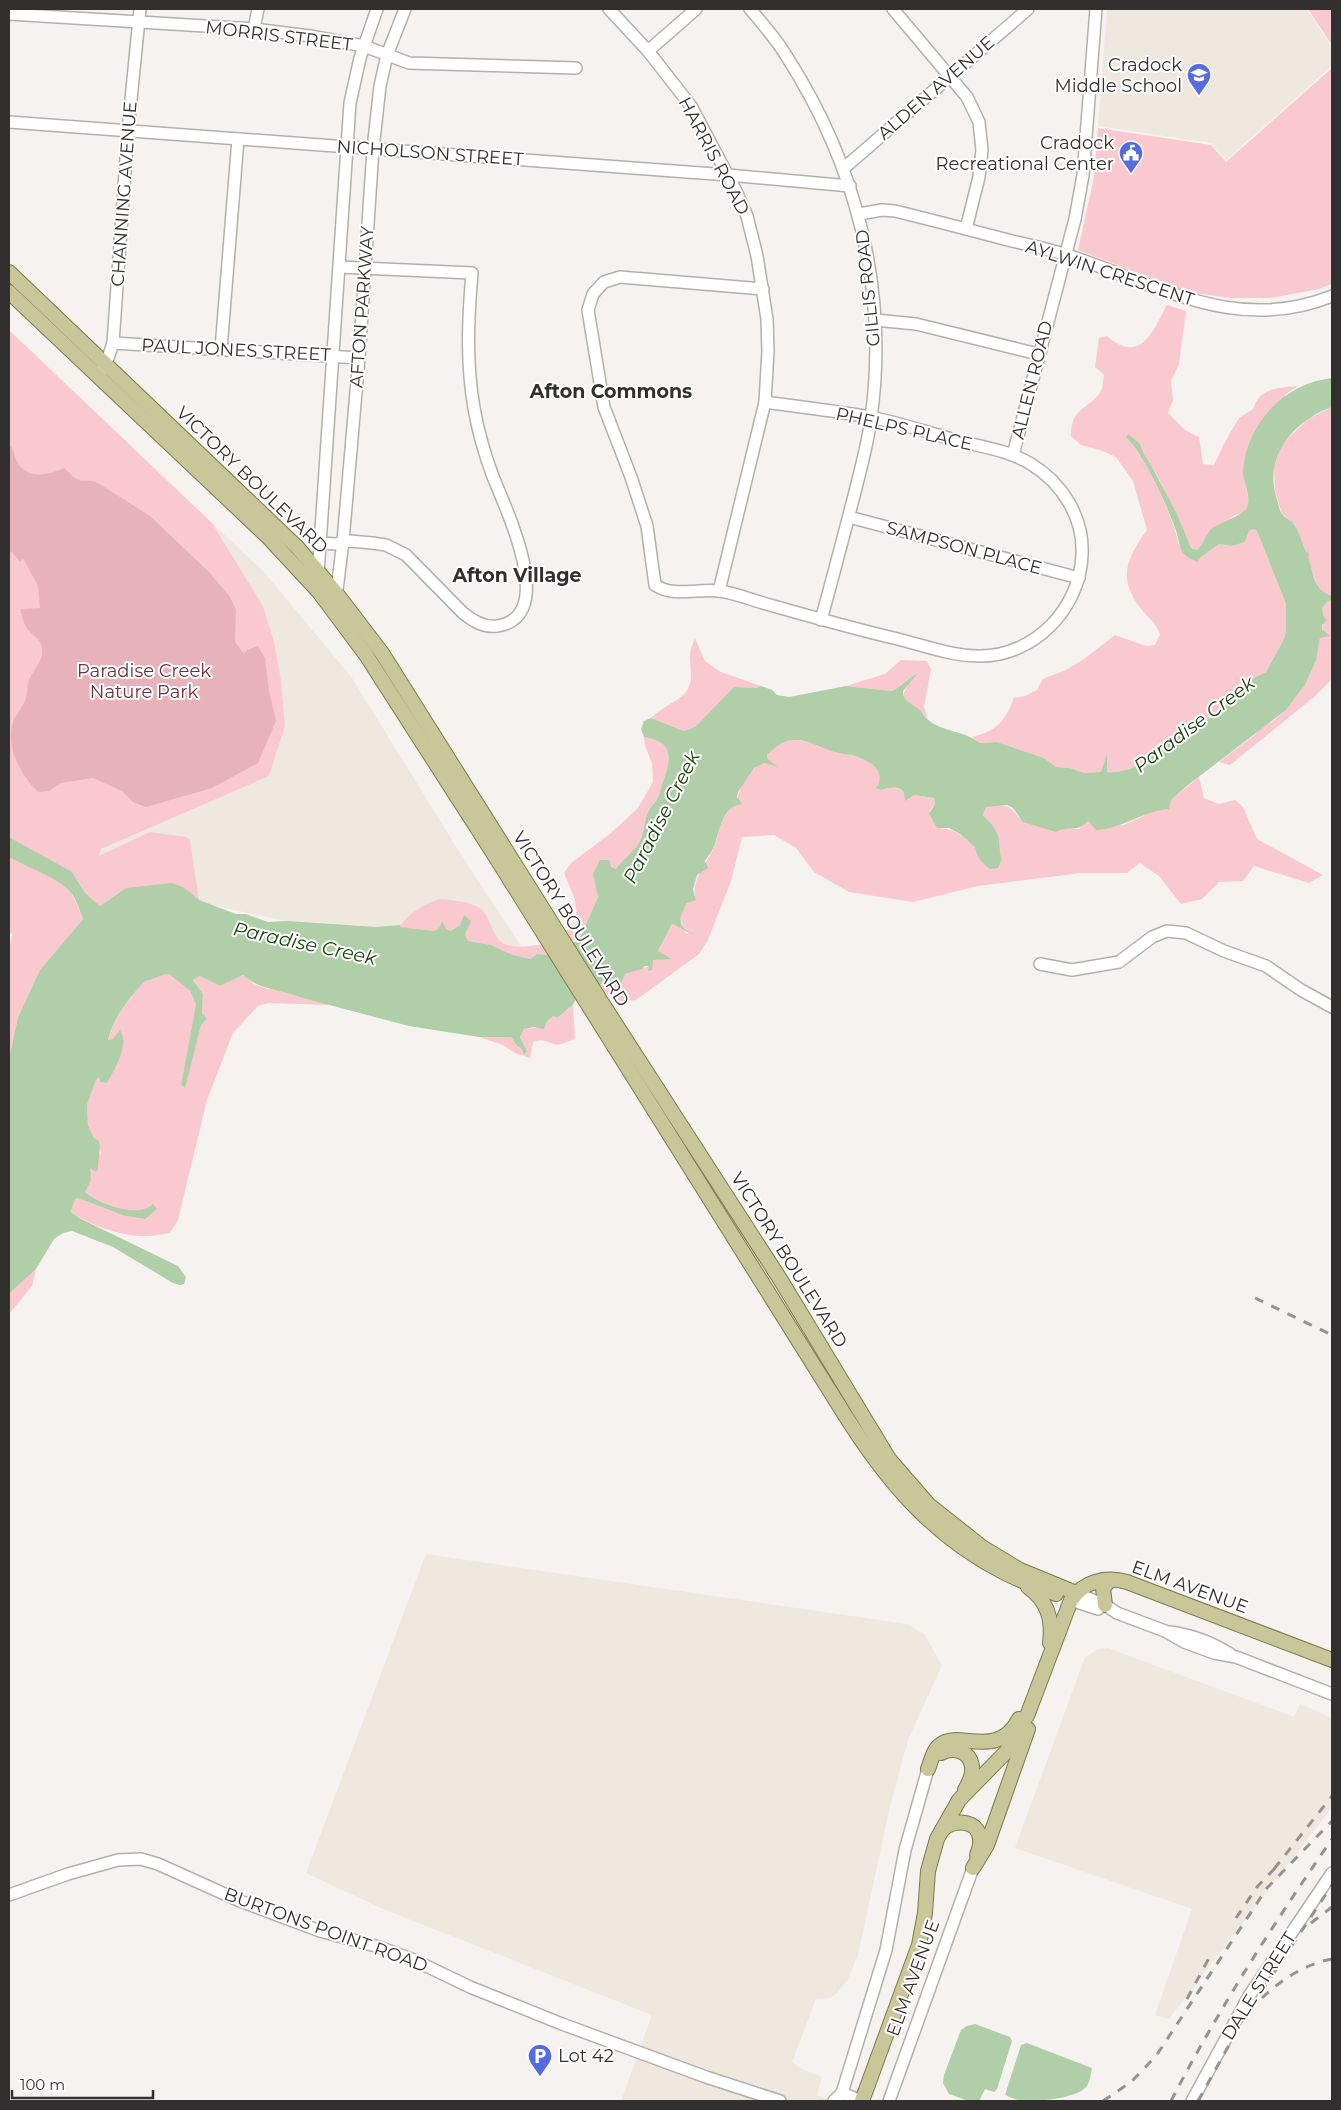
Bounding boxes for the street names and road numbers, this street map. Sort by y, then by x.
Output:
street label: MORRIS STREET [204,16,355,56]
street label: ALDEN AVENUE [873,31,999,145]
street label: HARRIS ROAD [674,93,754,219]
street label: CHANNING AVENUE [107,101,141,287]
street label: NICHOLSON STREET [336,135,525,171]
street label: AFTON PARKWAY [345,225,379,389]
street label: GILLIS ROAD [851,228,885,348]
street label: AYLWIN CRESCENT [1023,235,1198,311]
street label: ALLEN ROAD [1007,319,1057,441]
street label: PAUL JONES STREET [141,334,332,366]
street label: VICTORY BOULEVARD [172,402,332,558]
street label: PHELPS PLACE [834,403,974,455]
street label: SAMPSON PLACE [884,517,1044,579]
street label: VICTORY BOULEVARD [508,827,634,1011]
street label: VICTORY BOULEVARD [726,1168,852,1352]
street label: ELM AVENUE [1129,1556,1251,1618]
street label: BURTONS POINT ROAD [221,1883,431,1977]
street label: ELM AVENUE [882,1917,944,2039]
street label: DALE STREET [1217,1927,1301,2044]

